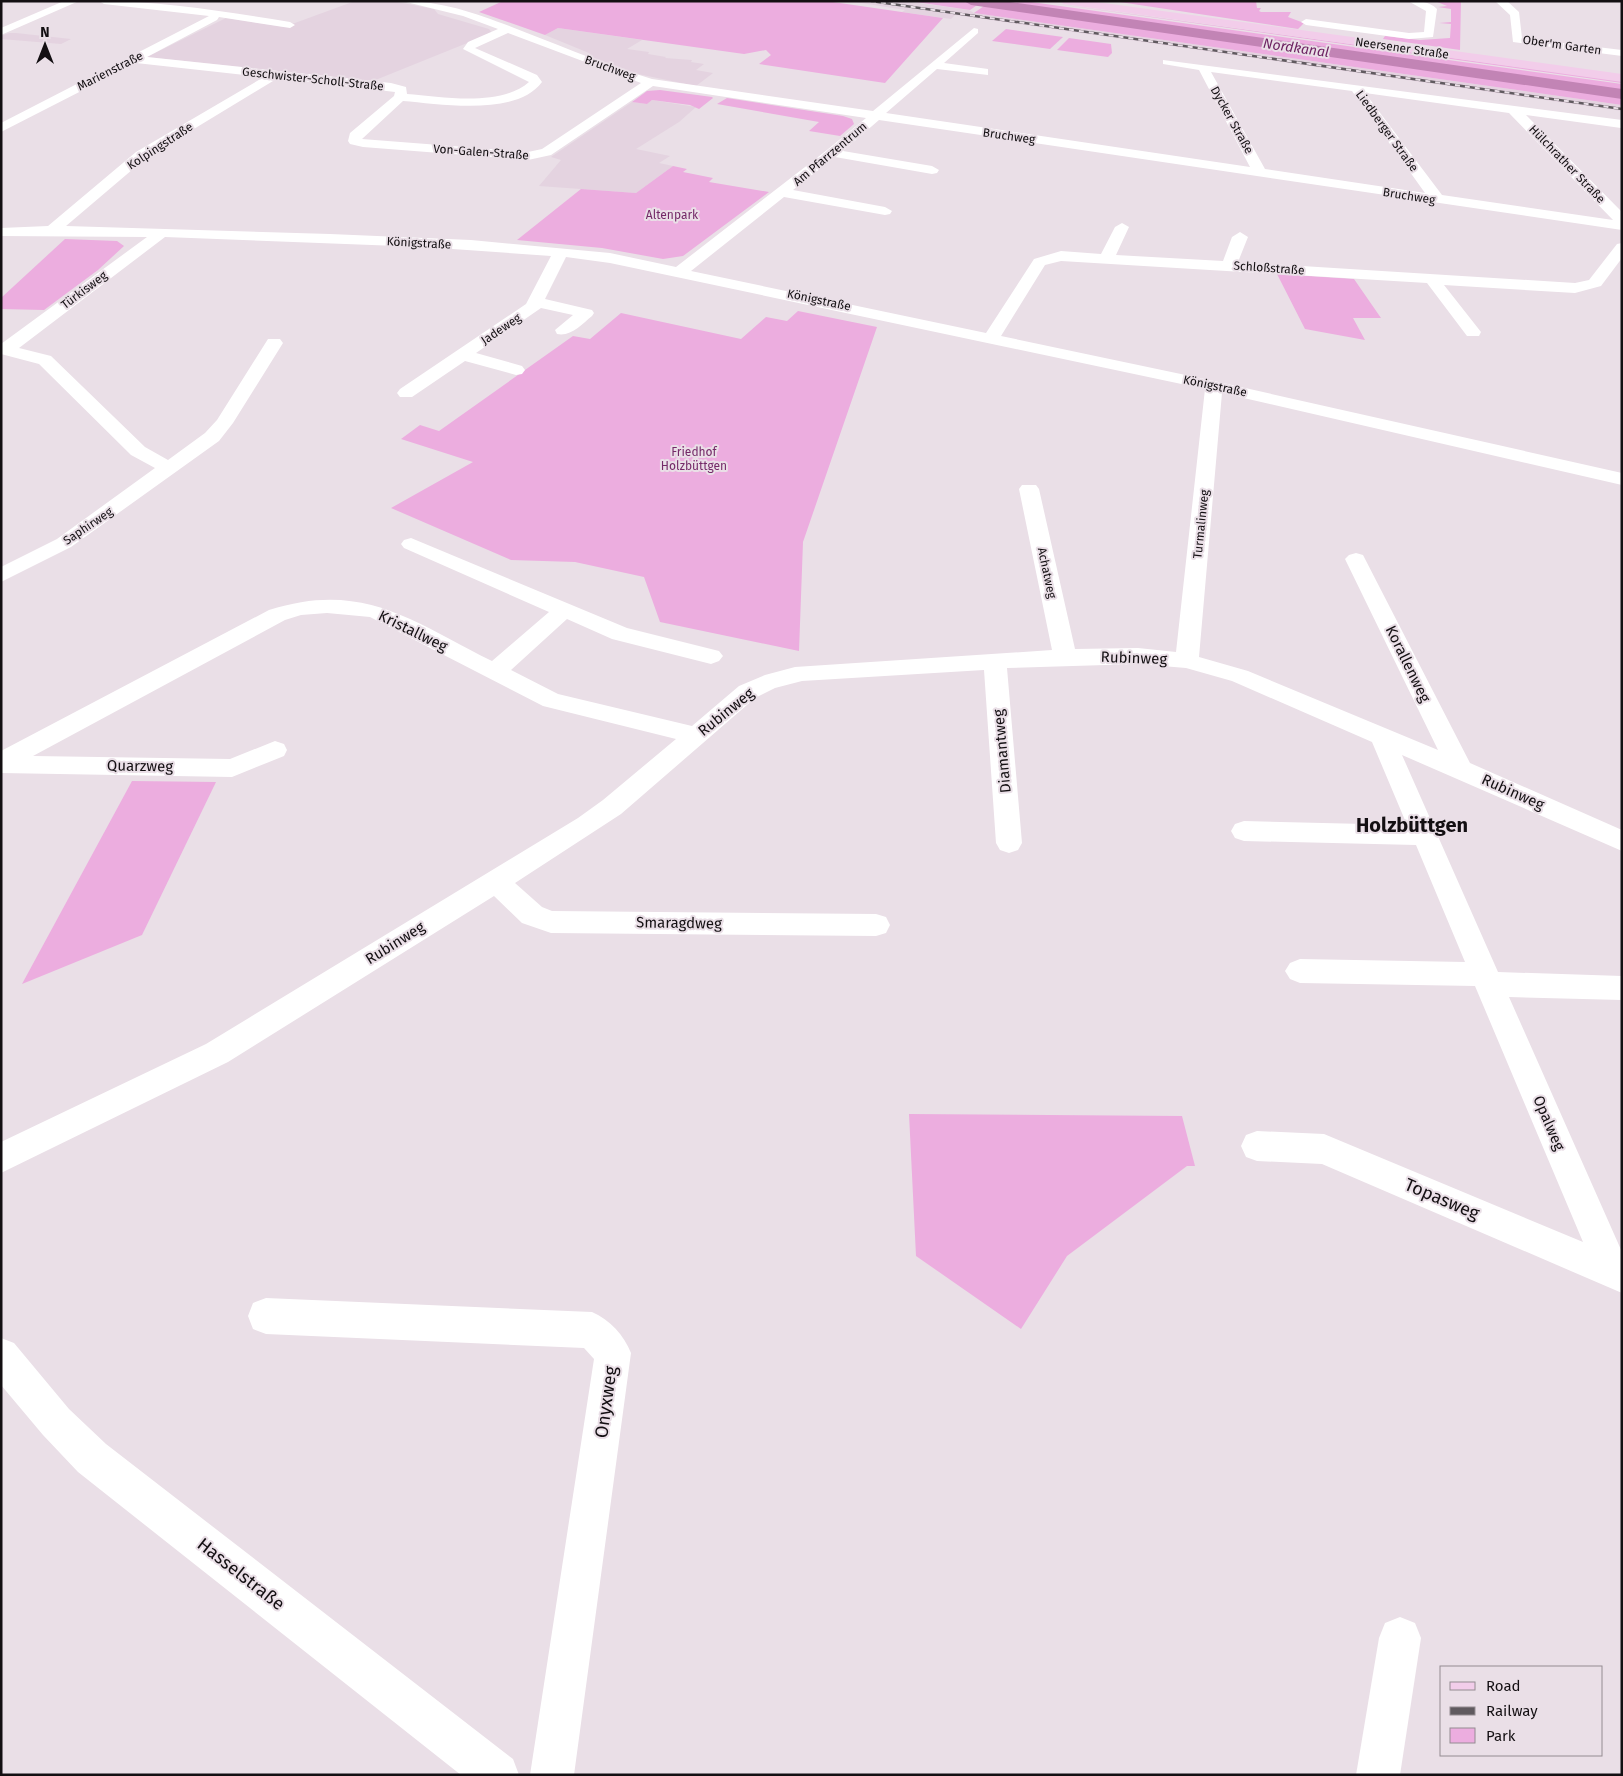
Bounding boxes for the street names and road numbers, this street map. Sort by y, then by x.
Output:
street label: Ober'm Garten [1522,33,1602,57]
street label: Neersener Straße [1354,34,1450,62]
street label: Marienstraße [75,48,145,94]
street label: Bruchweg [583,52,638,84]
street label: Geschwister-Scholl-Straße [242,65,384,93]
street label: Dycker Straße [1208,84,1256,156]
street label: Liedberger Straße [1353,88,1421,174]
street label: Am Pfarrzentrum [790,119,870,189]
street label: Kolpingstraße [125,120,195,172]
street label: Hülchrather Straße [1526,122,1608,206]
street label: Bruchweg [982,125,1037,147]
street label: Von-Galen-Straße [433,142,529,162]
street label: Bruchweg [1382,185,1437,207]
street label: Königstraße [386,234,452,252]
street label: Schloßstraße [1233,259,1305,277]
street label: Türkisweg [58,268,110,312]
street label: Königstraße [786,286,852,314]
street label: Jadeweg [478,310,524,347]
street label: Königstraße [1182,372,1248,400]
street label: Turmalinweg [1190,488,1212,559]
street label: Saphirweg [61,504,116,548]
street label: Achatweg [1035,546,1059,601]
street label: Kristallweg [375,607,451,656]
street label: Korallenweg [1382,623,1434,705]
street label: Rubinweg [1100,648,1168,668]
street label: Rubinweg [695,684,758,740]
street label: Diamantweg [989,708,1015,794]
street label: Quarzweg [107,756,173,776]
street label: Rubinweg [1479,770,1547,814]
street label: Smaragdweg [636,913,722,933]
street label: Rubinweg [362,918,428,968]
street label: Opalweg [1529,1093,1569,1154]
street label: Topasweg [1401,1173,1483,1225]
street label: Onyxweg [590,1364,622,1439]
street label: Hasselstraße [193,1533,289,1615]

